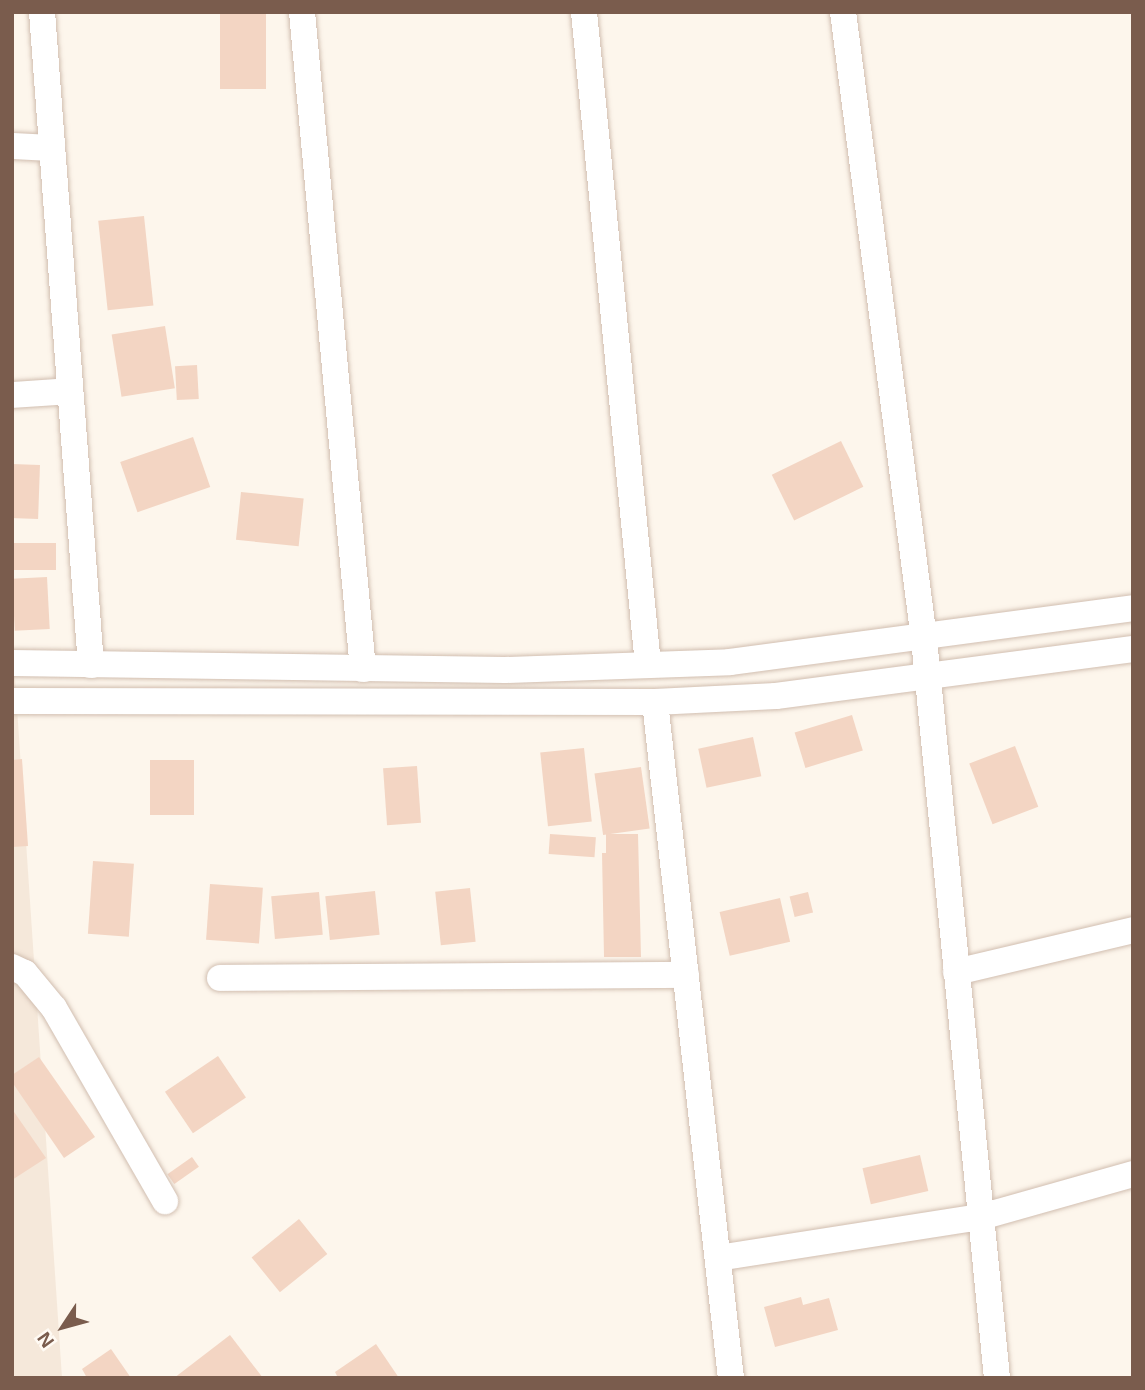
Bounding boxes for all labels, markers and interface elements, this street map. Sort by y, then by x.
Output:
north arrow [28,1292,98,1362]
text: N [33,1328,58,1351]

